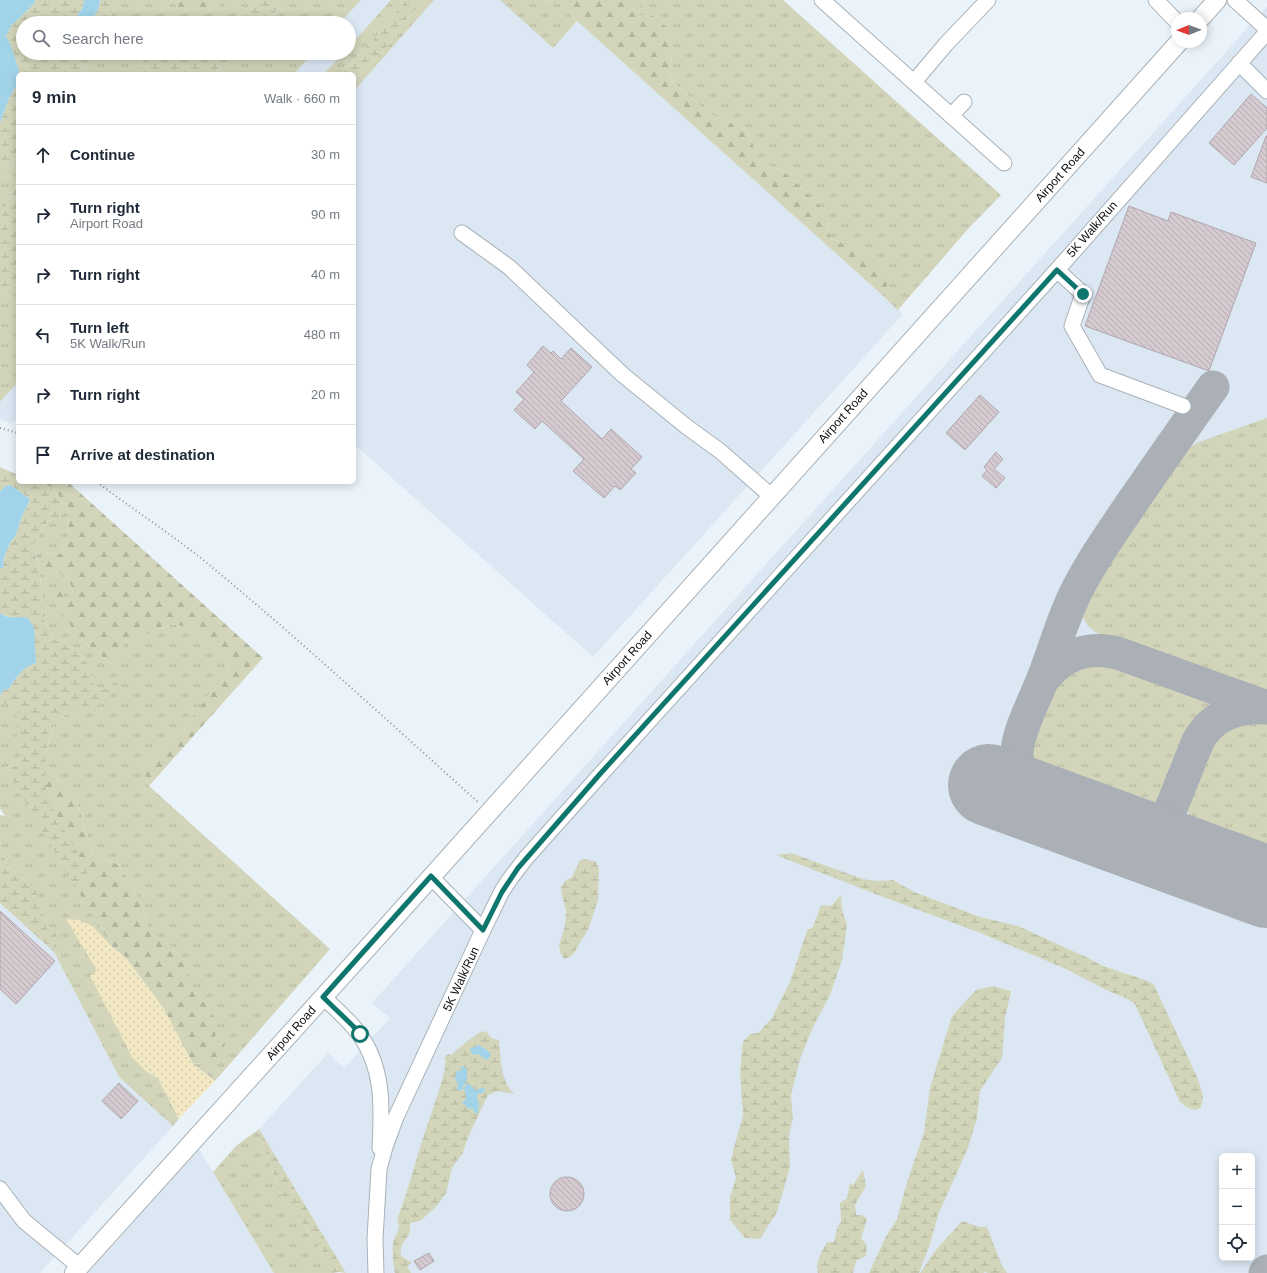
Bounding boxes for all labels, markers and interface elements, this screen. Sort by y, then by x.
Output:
north arrow [1171,12,1207,48]
search box [16,16,356,60]
icon: search [30,27,52,49]
text: Search here [62,30,144,47]
text: 9 min [32,88,76,107]
text: Walk · 660 m [264,91,340,106]
icon: ahead [32,144,54,166]
street label: Airport Road [1032,145,1088,205]
text: Continue [70,146,135,163]
text: 30 m [311,147,340,162]
street label: 5K Walk/Run [1064,198,1120,260]
text: Turn right [70,199,140,216]
icon: right [32,204,54,226]
text: 90 m [311,207,340,222]
text: Airport Road [70,216,143,231]
icon: right [32,264,54,286]
text: Turn right [70,266,140,283]
text: 40 m [311,267,340,282]
route end [1074,285,1092,303]
text: Turn left [70,319,129,336]
icon: left [32,324,54,346]
text: 480 m [304,327,340,342]
text: 5K Walk/Run [70,336,145,351]
icon: right [32,384,54,406]
text: Turn right [70,386,140,403]
street label: Airport Road [815,386,871,446]
text: 20 m [311,387,340,402]
icon: arrive [32,444,54,466]
text: Arrive at destination [70,446,215,463]
street label: Airport Road [599,628,655,688]
street label: 5K Walk/Run [440,945,482,1013]
street label: Airport Road [263,1003,319,1063]
route start [351,1025,369,1043]
map controls [1219,1153,1255,1261]
button: + [1219,1153,1255,1189]
button: − [1219,1189,1255,1225]
button: locate [1219,1225,1255,1261]

